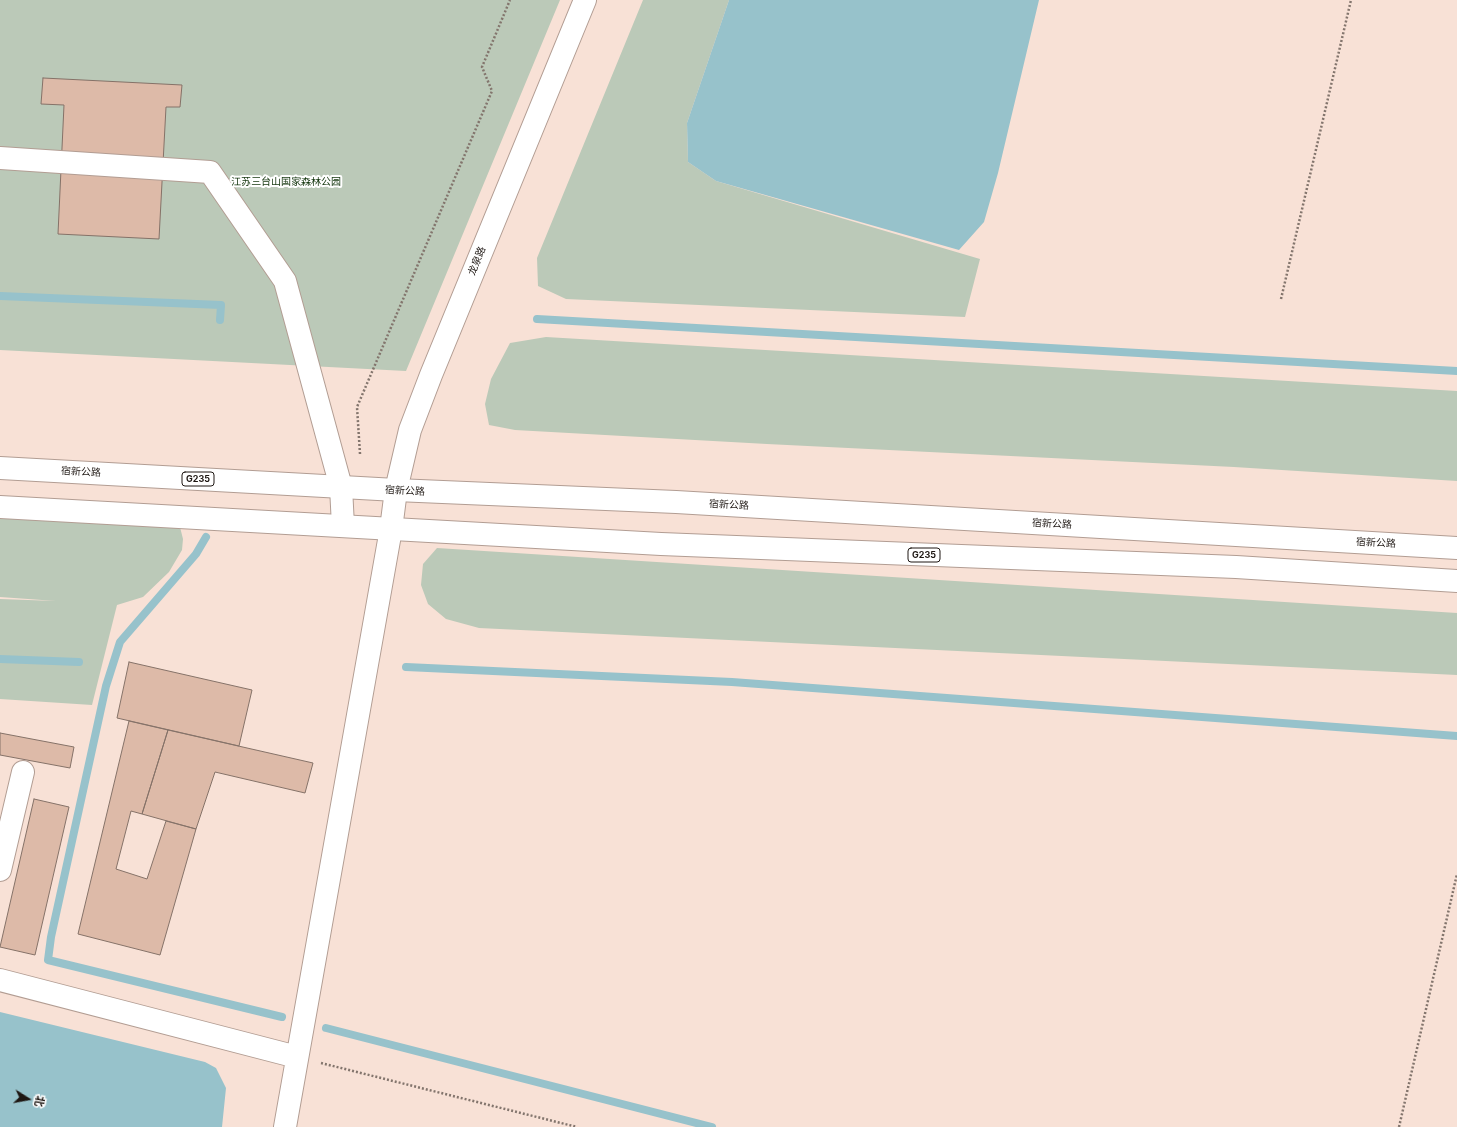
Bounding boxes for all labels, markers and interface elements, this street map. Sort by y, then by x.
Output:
park label: 江苏三台山国家森林公园 [231,176,341,188]
street label: 龙泉路 [466,245,488,277]
street label: 宿新公路 [61,465,101,479]
road number: G235 [182,472,214,486]
street label: 宿新公路 [385,484,425,498]
street label: 宿新公路 [709,498,749,512]
street label: 宿新公路 [1032,517,1072,531]
street label: 宿新公路 [1356,536,1396,550]
road number: G235 [908,548,940,562]
north arrow [8,1079,48,1119]
text: 北 [32,1095,48,1108]

